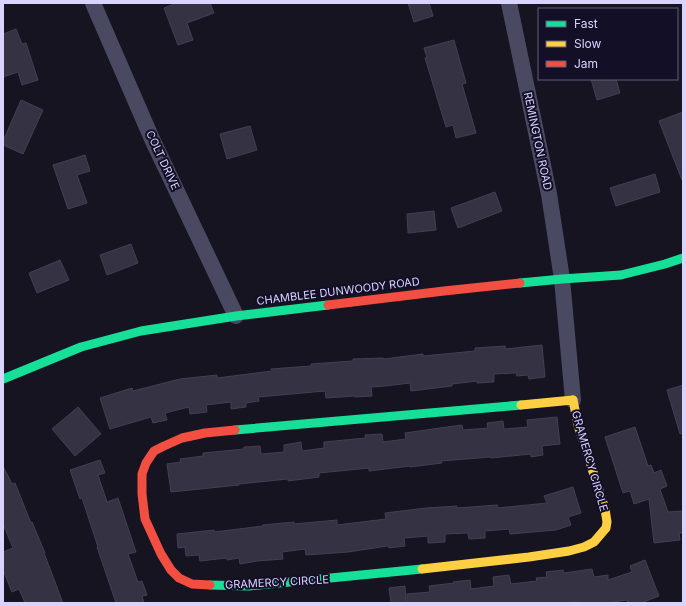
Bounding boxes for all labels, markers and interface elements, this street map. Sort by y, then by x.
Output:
legend [538,8,678,80]
text: Fast [574,16,598,31]
text: Slow [574,36,602,51]
text: Jam [574,56,598,71]
street label: REMINGTON ROAD [521,91,555,191]
street label: COLT DRIVE [143,128,183,192]
street label: CHAMBLEE DUNWOODY ROAD [256,274,420,308]
street label: GRAMERCY CIRCLE [569,409,611,513]
street label: GRAMERCY CIRCLE [225,572,329,592]

